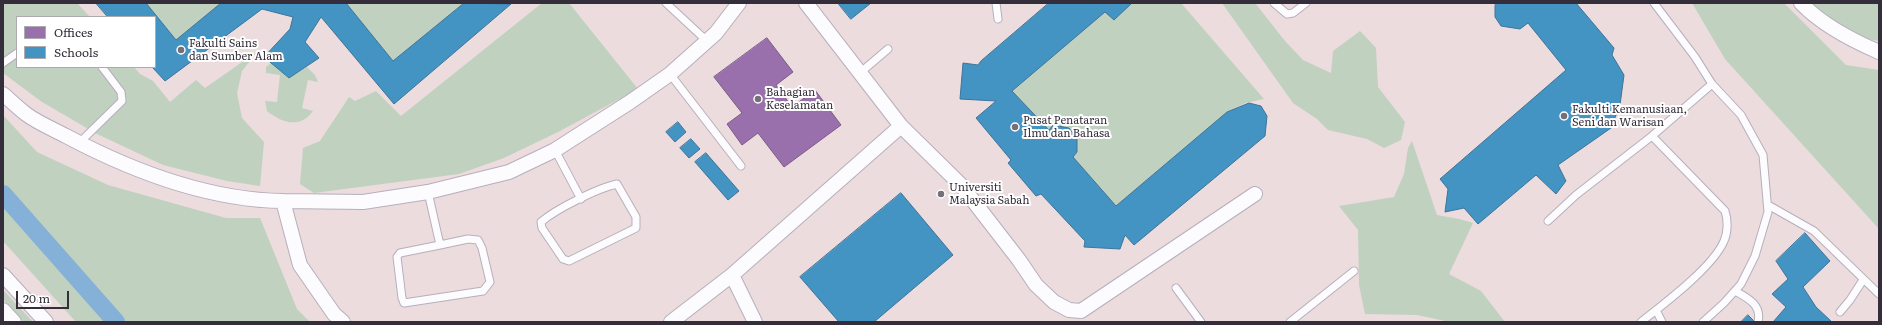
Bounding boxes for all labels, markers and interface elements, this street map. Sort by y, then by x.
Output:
legend [16,16,156,68]
text: Offices [54,23,92,41]
place label: Fakulti Sains dan Sumber Alam [189,37,283,63]
text: Schools [54,43,98,61]
marker: Fakulti Sains dan Sumber Alam [176,45,186,55]
place label: Bahagian Keselamatan [766,86,833,112]
marker: Bahagian Keselamatan [753,94,763,104]
place label: Fakulti Kemanusiaan, Seni dan Warisan [1572,103,1687,129]
marker: Fakulti Kemanusiaan, Seni dan Warisan [1559,111,1569,121]
place label: Pusat Penataran Ilmu dan Bahasa [1023,114,1110,140]
marker: Pusat Penataran Ilmu dan Bahasa [1010,122,1020,132]
place label: Universiti Malaysia Sabah [949,181,1030,207]
marker: Universiti Malaysia Sabah [936,189,946,199]
scale bar [18,283,71,309]
text: 20 m [23,289,50,307]

